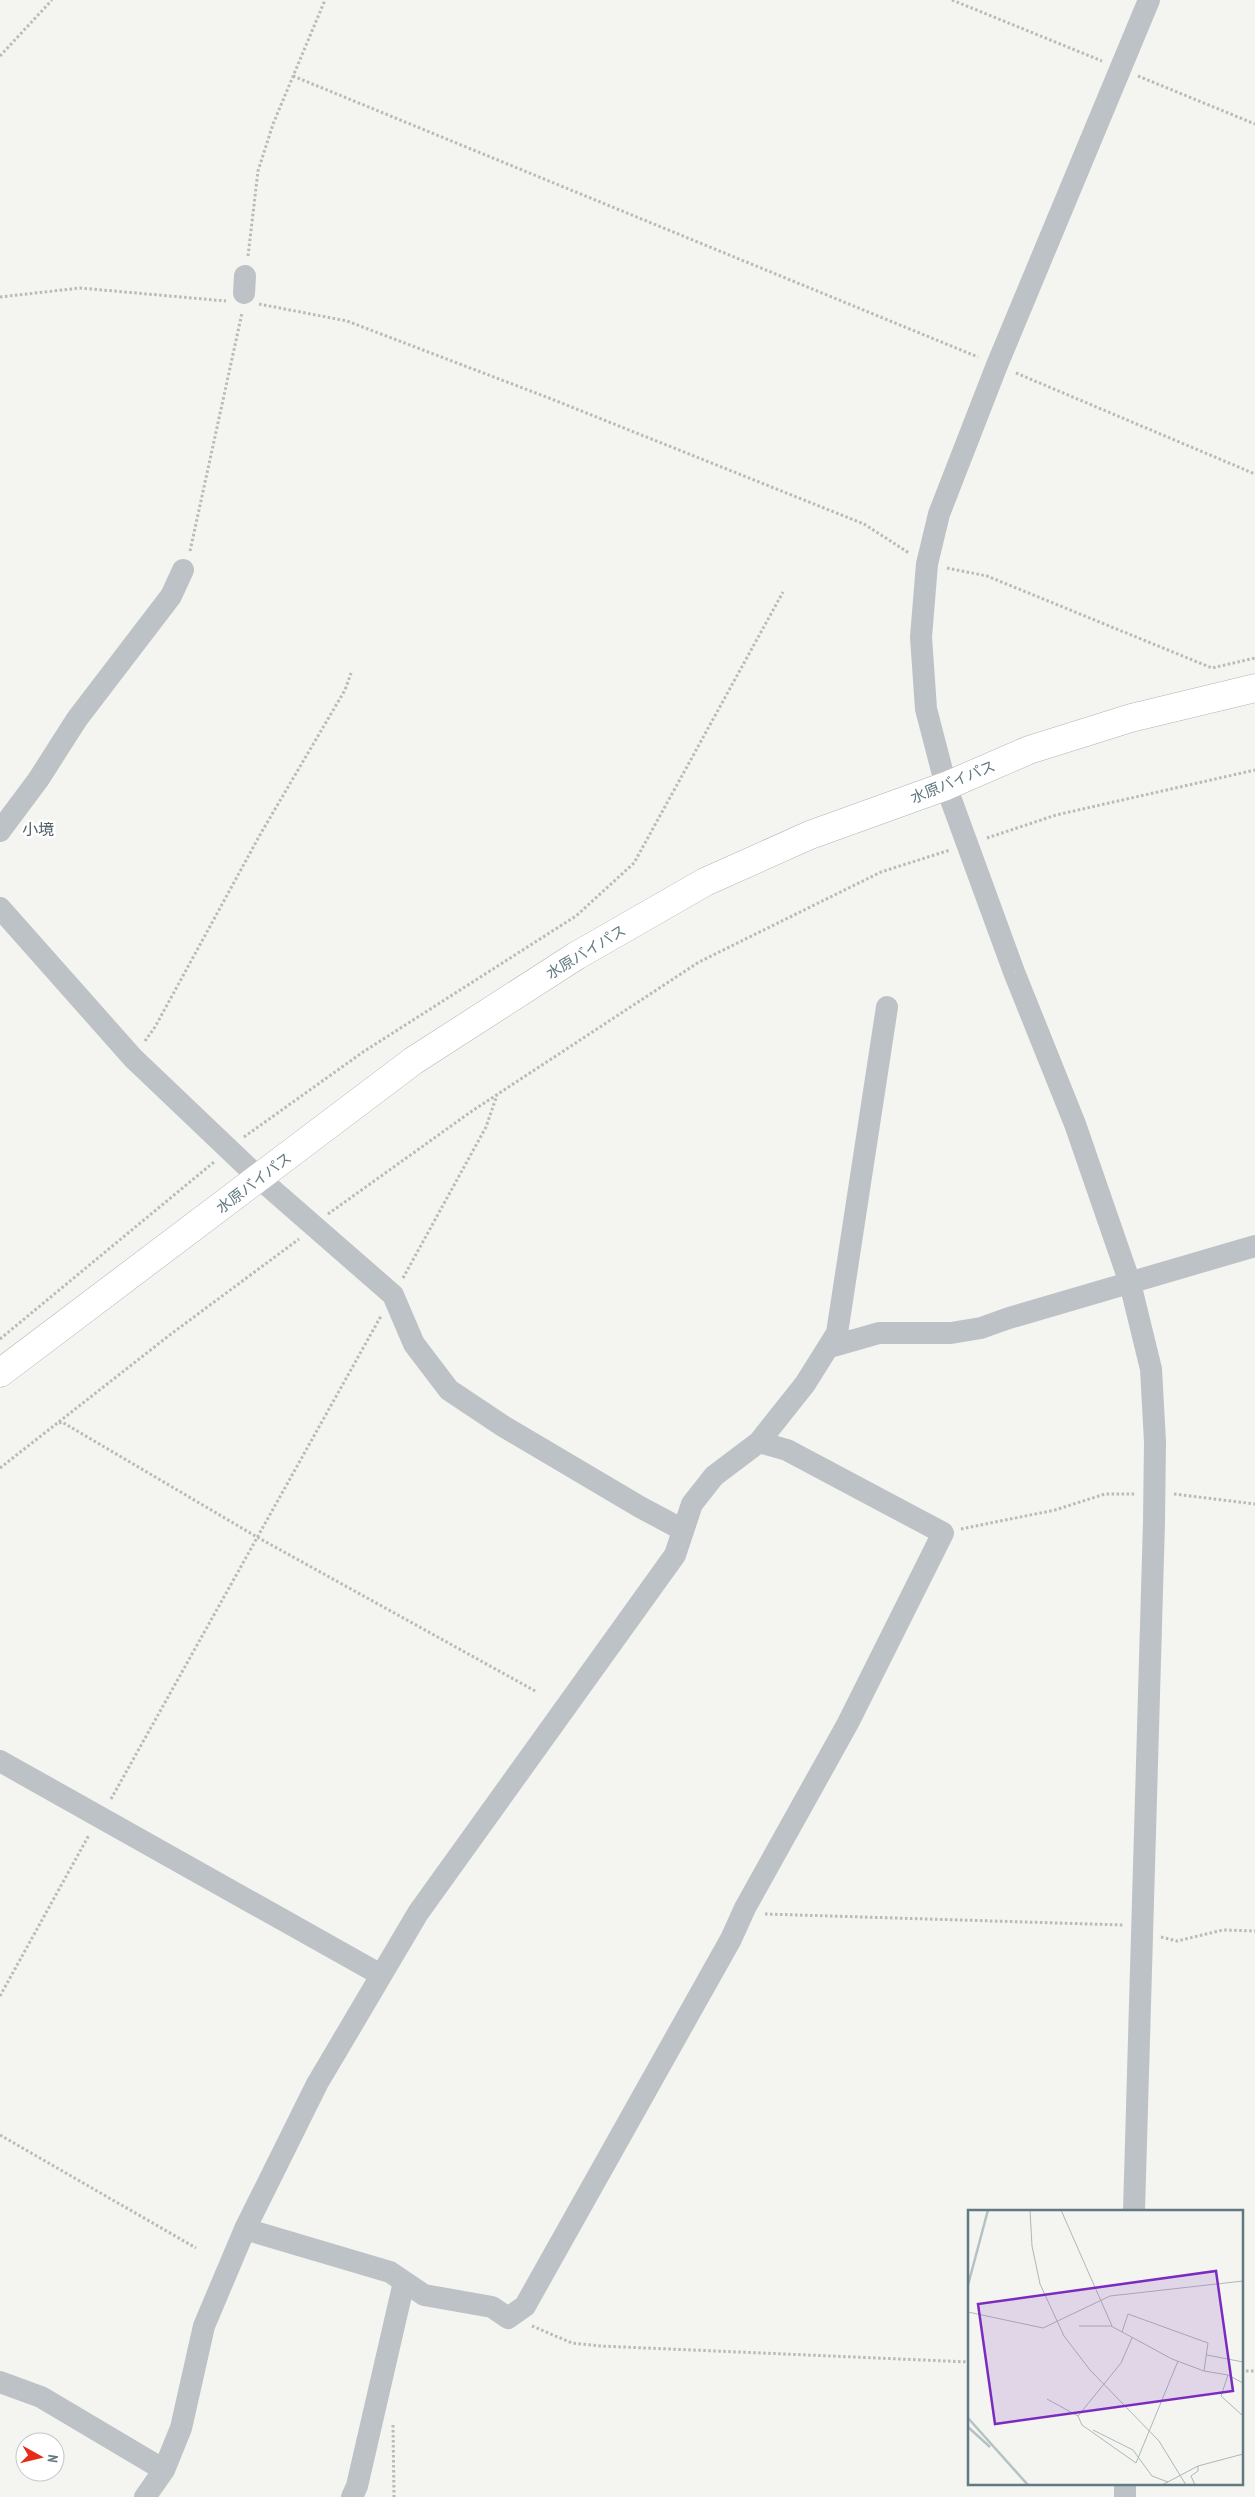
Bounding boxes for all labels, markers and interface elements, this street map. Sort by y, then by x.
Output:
street label: 水原バイパス [908,756,998,807]
district label: 小境 [22,819,54,839]
street label: 水原バイパス [542,920,629,983]
street label: 水原バイパス [212,1148,295,1217]
inset map [968,2210,1242,2484]
north arrow [15,2432,65,2482]
text: N [43,2454,62,2464]

